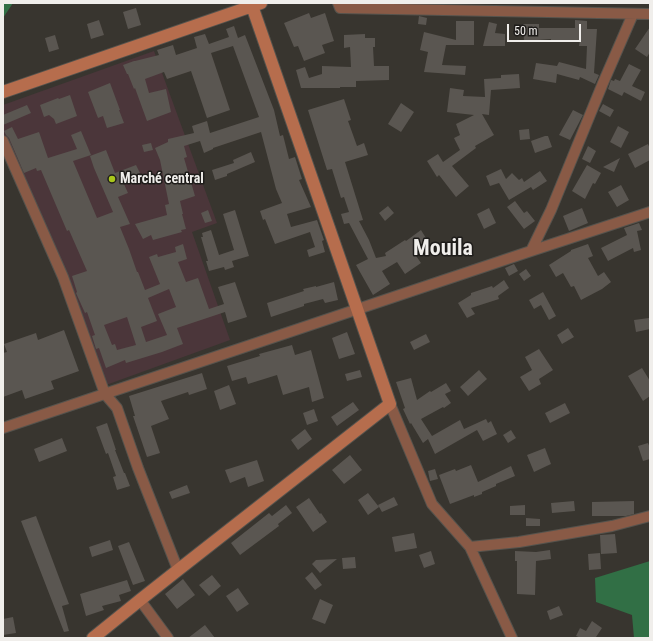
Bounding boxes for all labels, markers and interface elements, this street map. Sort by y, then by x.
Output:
scale bar [509,16,583,42]
text: 50 m [514,24,538,38]
place label: Marché central [120,171,204,187]
marker: Marché central [107,174,117,184]
district label: Mouila [413,236,473,262]

